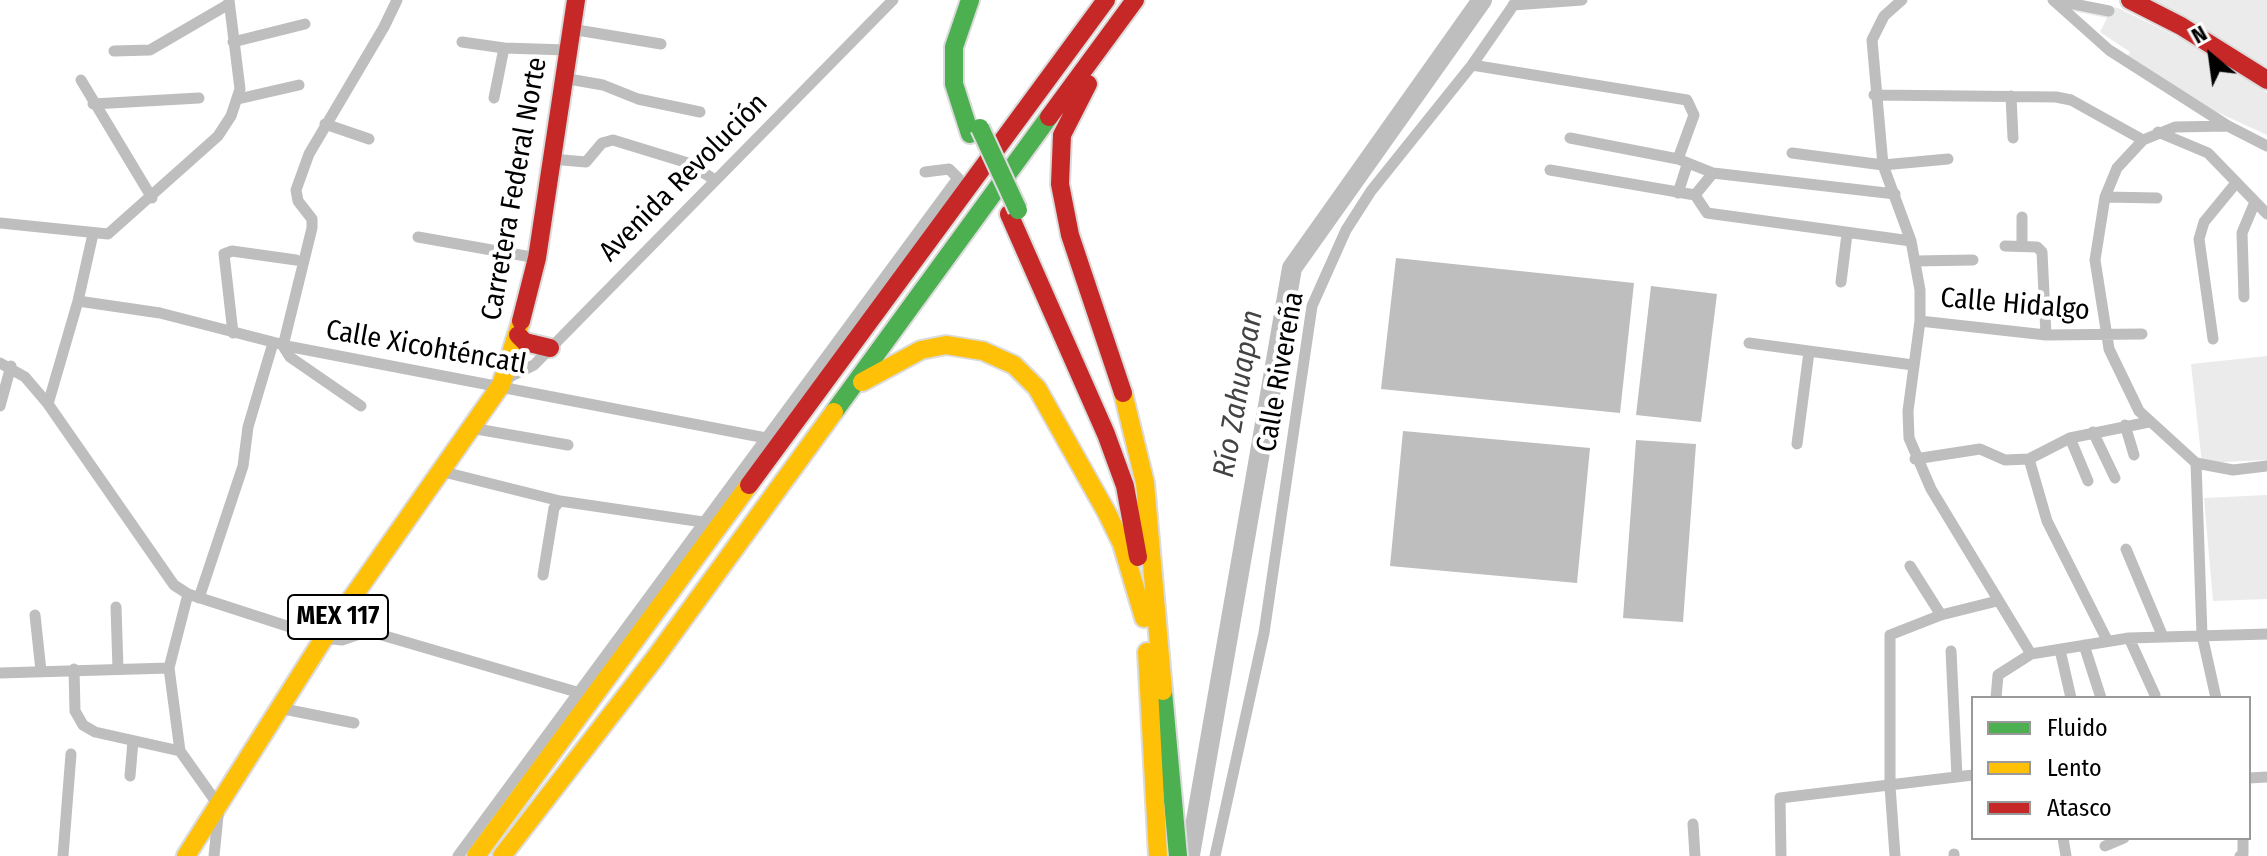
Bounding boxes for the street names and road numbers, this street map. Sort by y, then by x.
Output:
street label: Carretera Federal Norte [475,55,555,323]
street label: Avenida Revolución [593,87,775,269]
street label: Calle Hidalgo [1939,282,2091,328]
street label: Calle Rivereña [1250,289,1312,455]
street label: Calle Xicohténcatl [323,314,529,382]
road number: MEX 117 [288,595,388,639]

